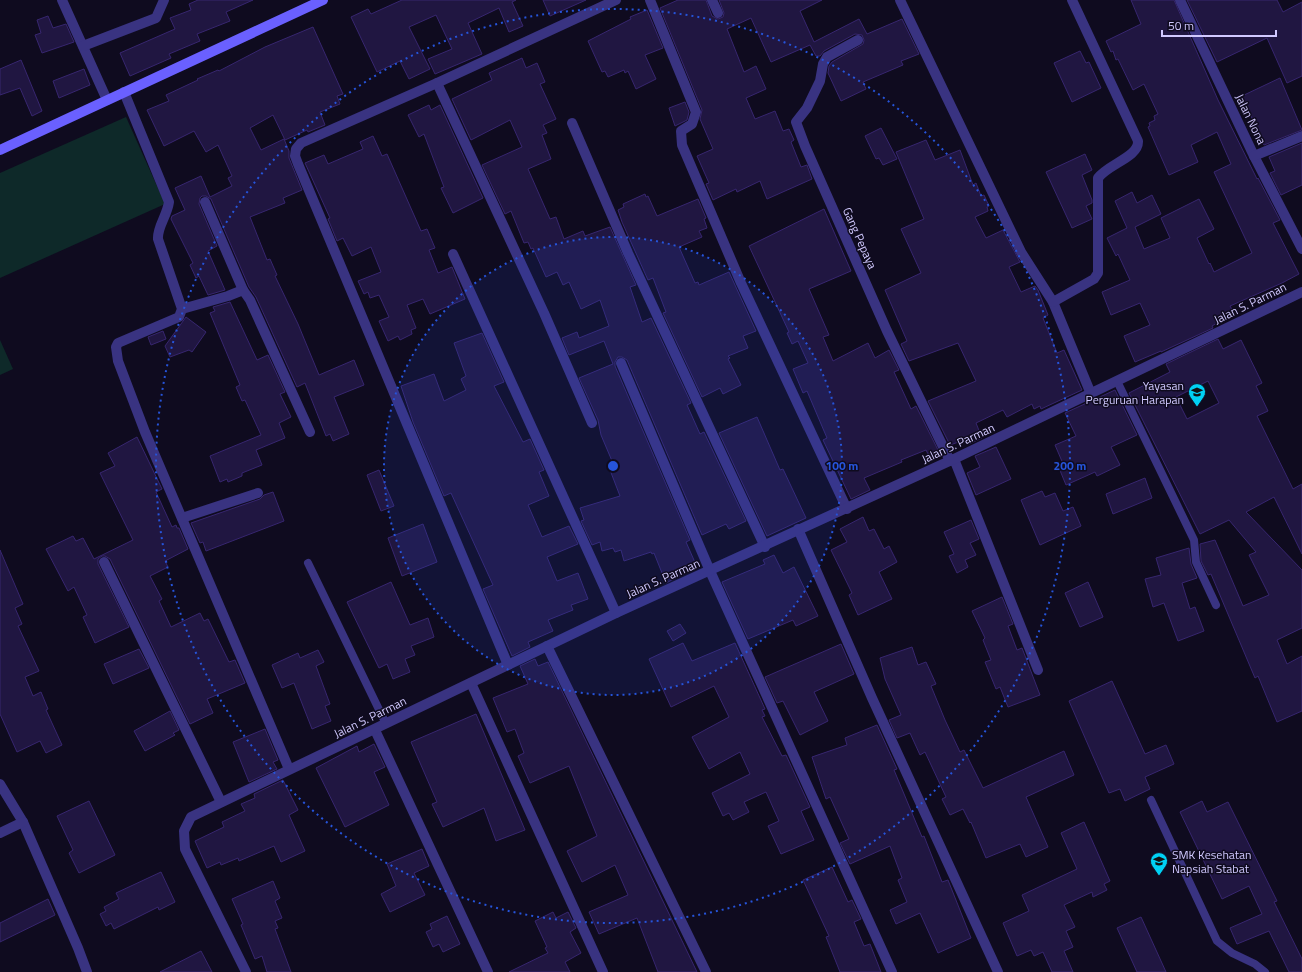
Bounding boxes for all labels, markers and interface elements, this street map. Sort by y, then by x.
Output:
scale bar [1162,12,1276,38]
text: 50 m [1168,16,1194,35]
street label: Jalan Nona [1231,90,1271,148]
street label: Gang Pepaya [838,204,882,272]
street label: Jalan S. Parman [1210,277,1290,329]
place label: Yayasan Perguruan Harapan [1086,376,1184,409]
school or university icon: Yayasan Perguruan Harapan [1187,382,1207,407]
street label: Jalan S. Parman [918,418,998,468]
text: 100 m [826,456,858,475]
text: 200 m [1054,456,1086,475]
centre of rings [606,459,620,473]
street label: Jalan S. Parman [623,553,703,603]
street label: Jalan S. Parman [330,691,410,743]
place label: SMK Kesehatan Napsiah Stabat [1172,845,1252,878]
school or university icon: SMK Kesehatan Napsiah Stabat [1149,851,1169,876]

